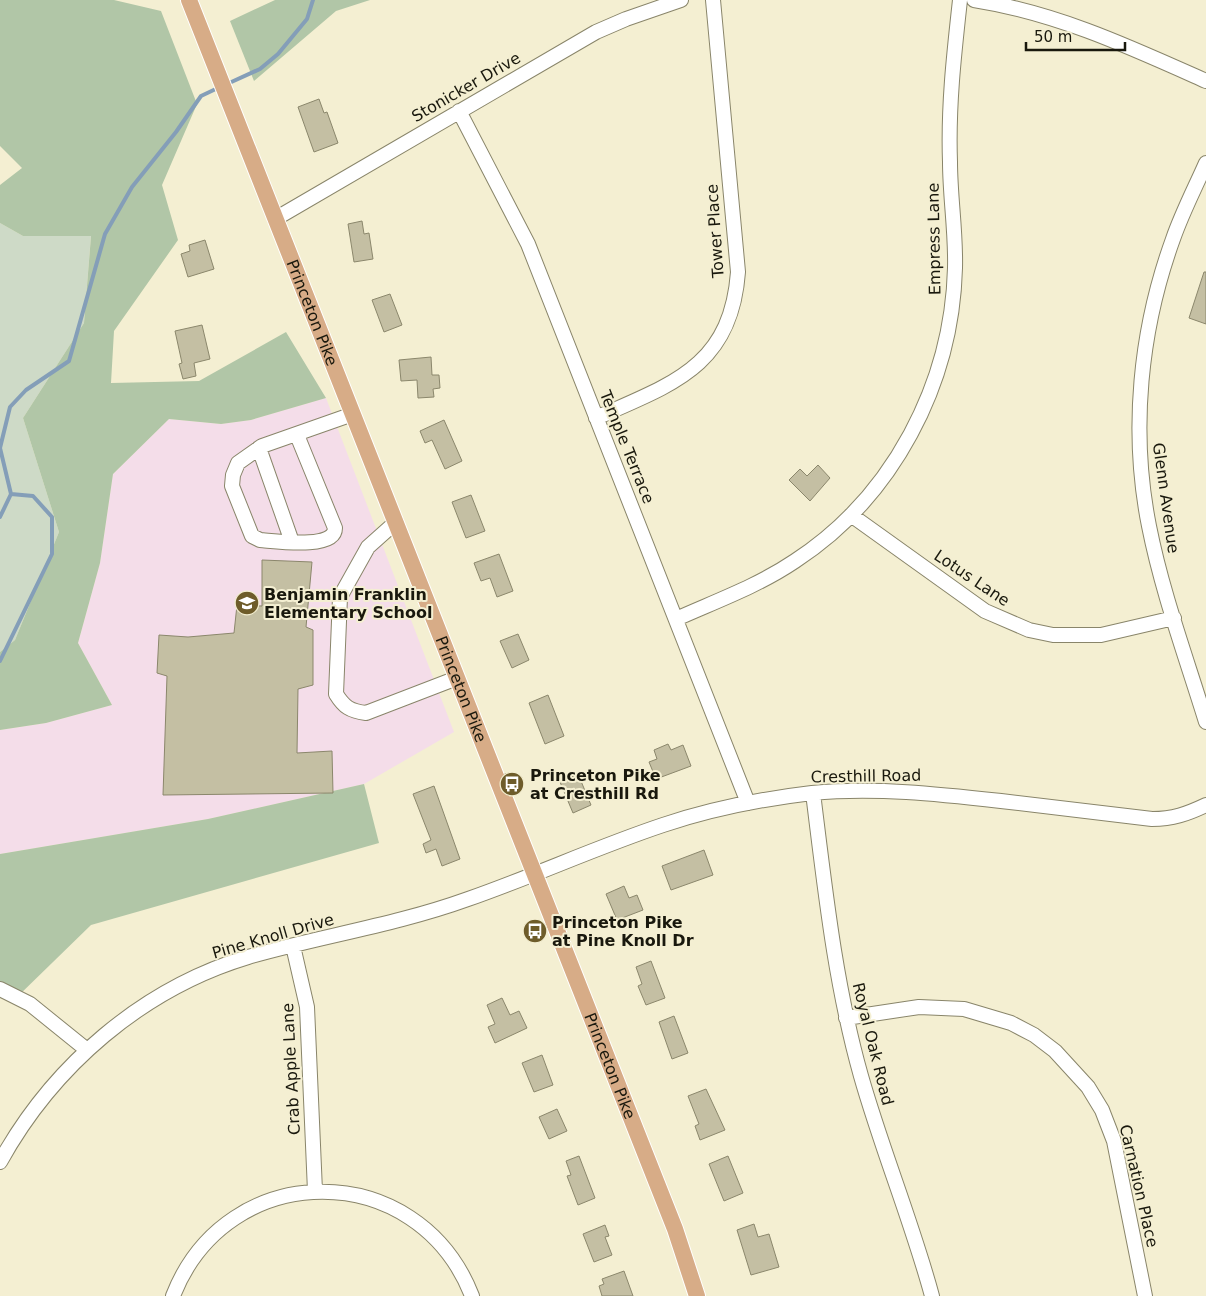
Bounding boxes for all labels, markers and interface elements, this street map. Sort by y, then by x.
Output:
scale bar [1026,20,1125,52]
text: 50 m [1034,28,1072,46]
street label: Stonicker Drive [408,48,524,126]
street label: Tower Place [702,183,728,280]
street label: Empress Lane [924,183,944,295]
street label: Princeton Pike [283,257,342,368]
street label: Temple Terrace [595,387,658,506]
street label: Glenn Avenue [1149,441,1183,555]
street label: Lotus Lane [931,546,1013,610]
place label: Benjamin Franklin Elementary School [264,585,432,622]
school or university icon: Benjamin Franklin Elementary School [234,590,260,616]
street label: Princeton Pike [432,633,491,745]
place label: Princeton Pike at Cresthill Rd [530,766,661,803]
street label: Cresthill Road [811,766,921,786]
bus stop icon: Princeton Pike at Cresthill Rd [499,771,525,797]
street label: Pine Knoll Drive [210,910,336,962]
place label: Princeton Pike at Pine Knoll Dr [552,913,694,950]
bus stop icon: Princeton Pike at Pine Knoll Dr [522,918,548,944]
street label: Royal Oak Road [849,981,897,1107]
street label: Crab Apple Lane [278,1003,304,1135]
street label: Princeton Pike [581,1010,640,1122]
street label: Carnation Place [1116,1123,1162,1249]

